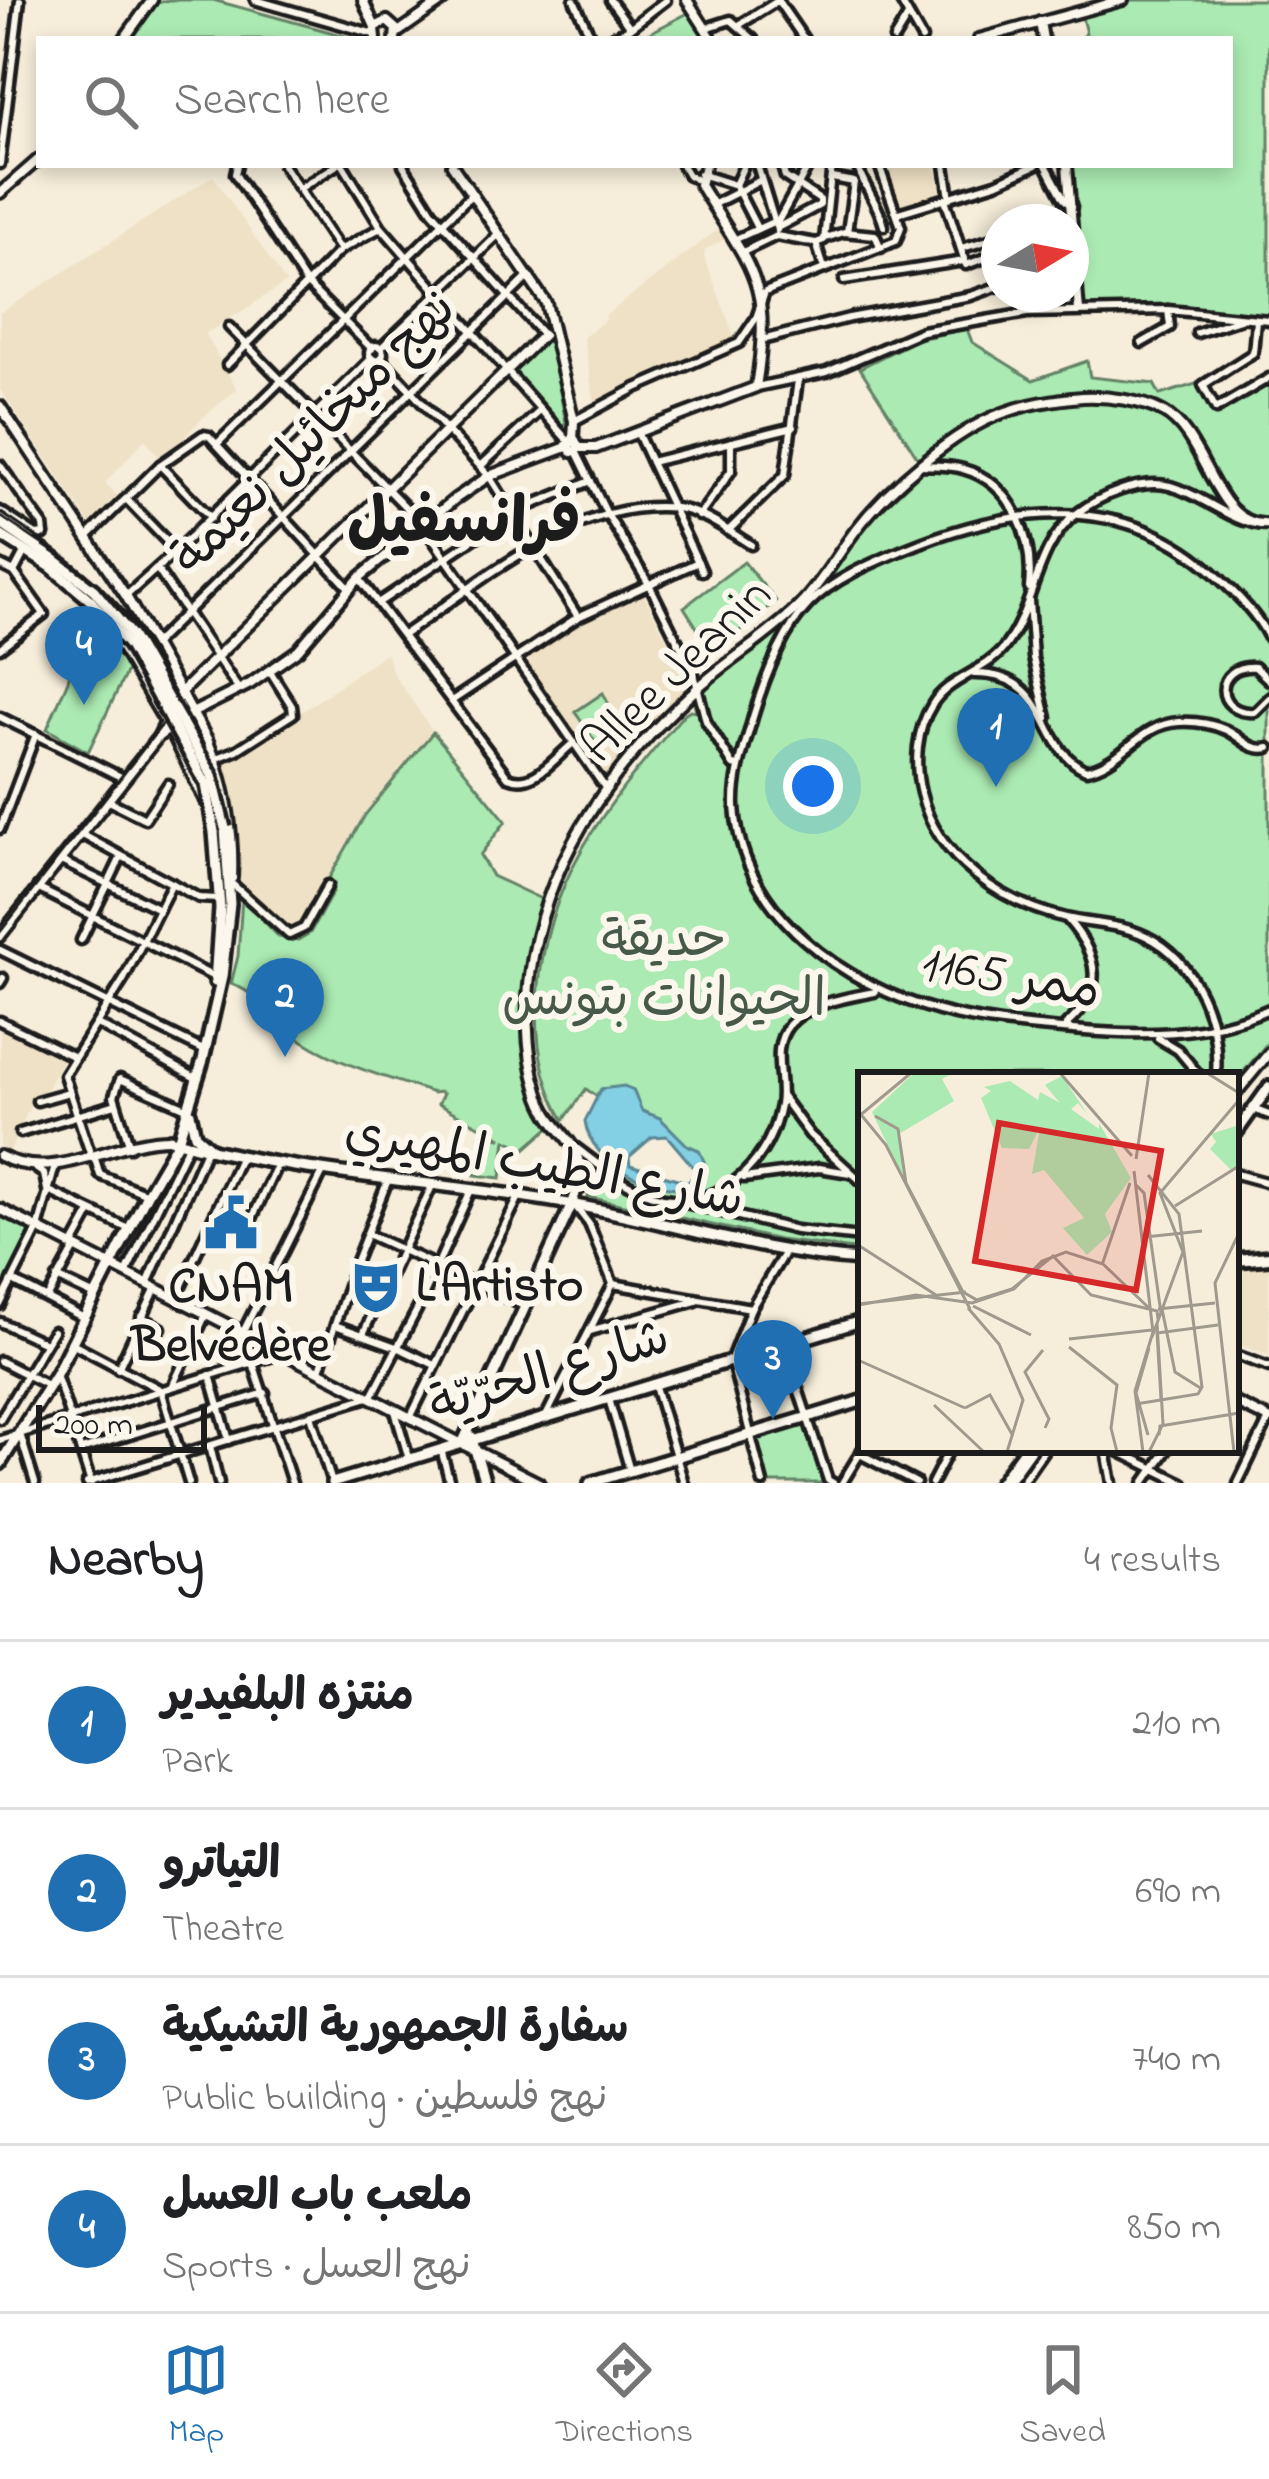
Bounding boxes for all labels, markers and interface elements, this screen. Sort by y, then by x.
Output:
search box [36,36,1233,168]
icon: search [78,69,144,135]
text: Search here [174,69,390,135]
north arrow [981,204,1089,312]
street label: نهج ميخائيل نعيمة [156,275,476,595]
district label: فرانسفيل [347,480,581,572]
street label: Allee Jeanin [565,561,791,783]
pin: 4 [45,606,123,705]
pin: 1 [957,688,1035,787]
your location [783,756,843,816]
park label: حديقة الحيوانات بتونس [502,905,826,1039]
street label: ممر 1165 [917,929,1105,1031]
pin: 2 [246,958,324,1057]
inset map [858,1072,1239,1453]
street label: شارع الطيب المهيري [339,1096,749,1240]
public building icon: CNAM Belvédère [202,1194,260,1252]
place label: L'Artisto [416,1250,583,1325]
place label: CNAM Belvédère [130,1251,331,1385]
theatre icon: L'Artisto [347,1258,405,1316]
street label: شارع الحرّيّة [421,1302,679,1446]
pin: 3 [734,1320,812,1419]
scale bar [36,1399,207,1452]
text: 200 m [54,1402,133,1450]
text: Nearby [48,1524,204,1599]
text: 4 results [1084,1533,1221,1590]
text: منتزه البلفيدير [162,1665,414,1731]
text: 1 [81,1696,93,1753]
text: 210 m [1132,1696,1221,1753]
text: Park [162,1734,232,1791]
text: التياترو [162,1833,280,1899]
text: 2 [77,1864,97,1921]
text: 690 m [1135,1864,1221,1921]
text: Theatre [162,1902,284,1959]
text: سفارة الجمهورية التشيكية [162,1997,629,2063]
text: 3 [79,2032,95,2089]
text: 740 m [1132,2032,1221,2089]
text: Public building · نهج فلسطين [162,2071,607,2128]
text: ملعب باب العسل [162,2165,472,2231]
text: 4 [79,2200,95,2257]
text: 850 m [1127,2200,1221,2257]
text: Sports · نهج العسل [162,2239,471,2296]
tab: Map [163,2337,229,2457]
tab: Directions [556,2337,693,2457]
tab: Saved [1020,2337,1106,2457]

